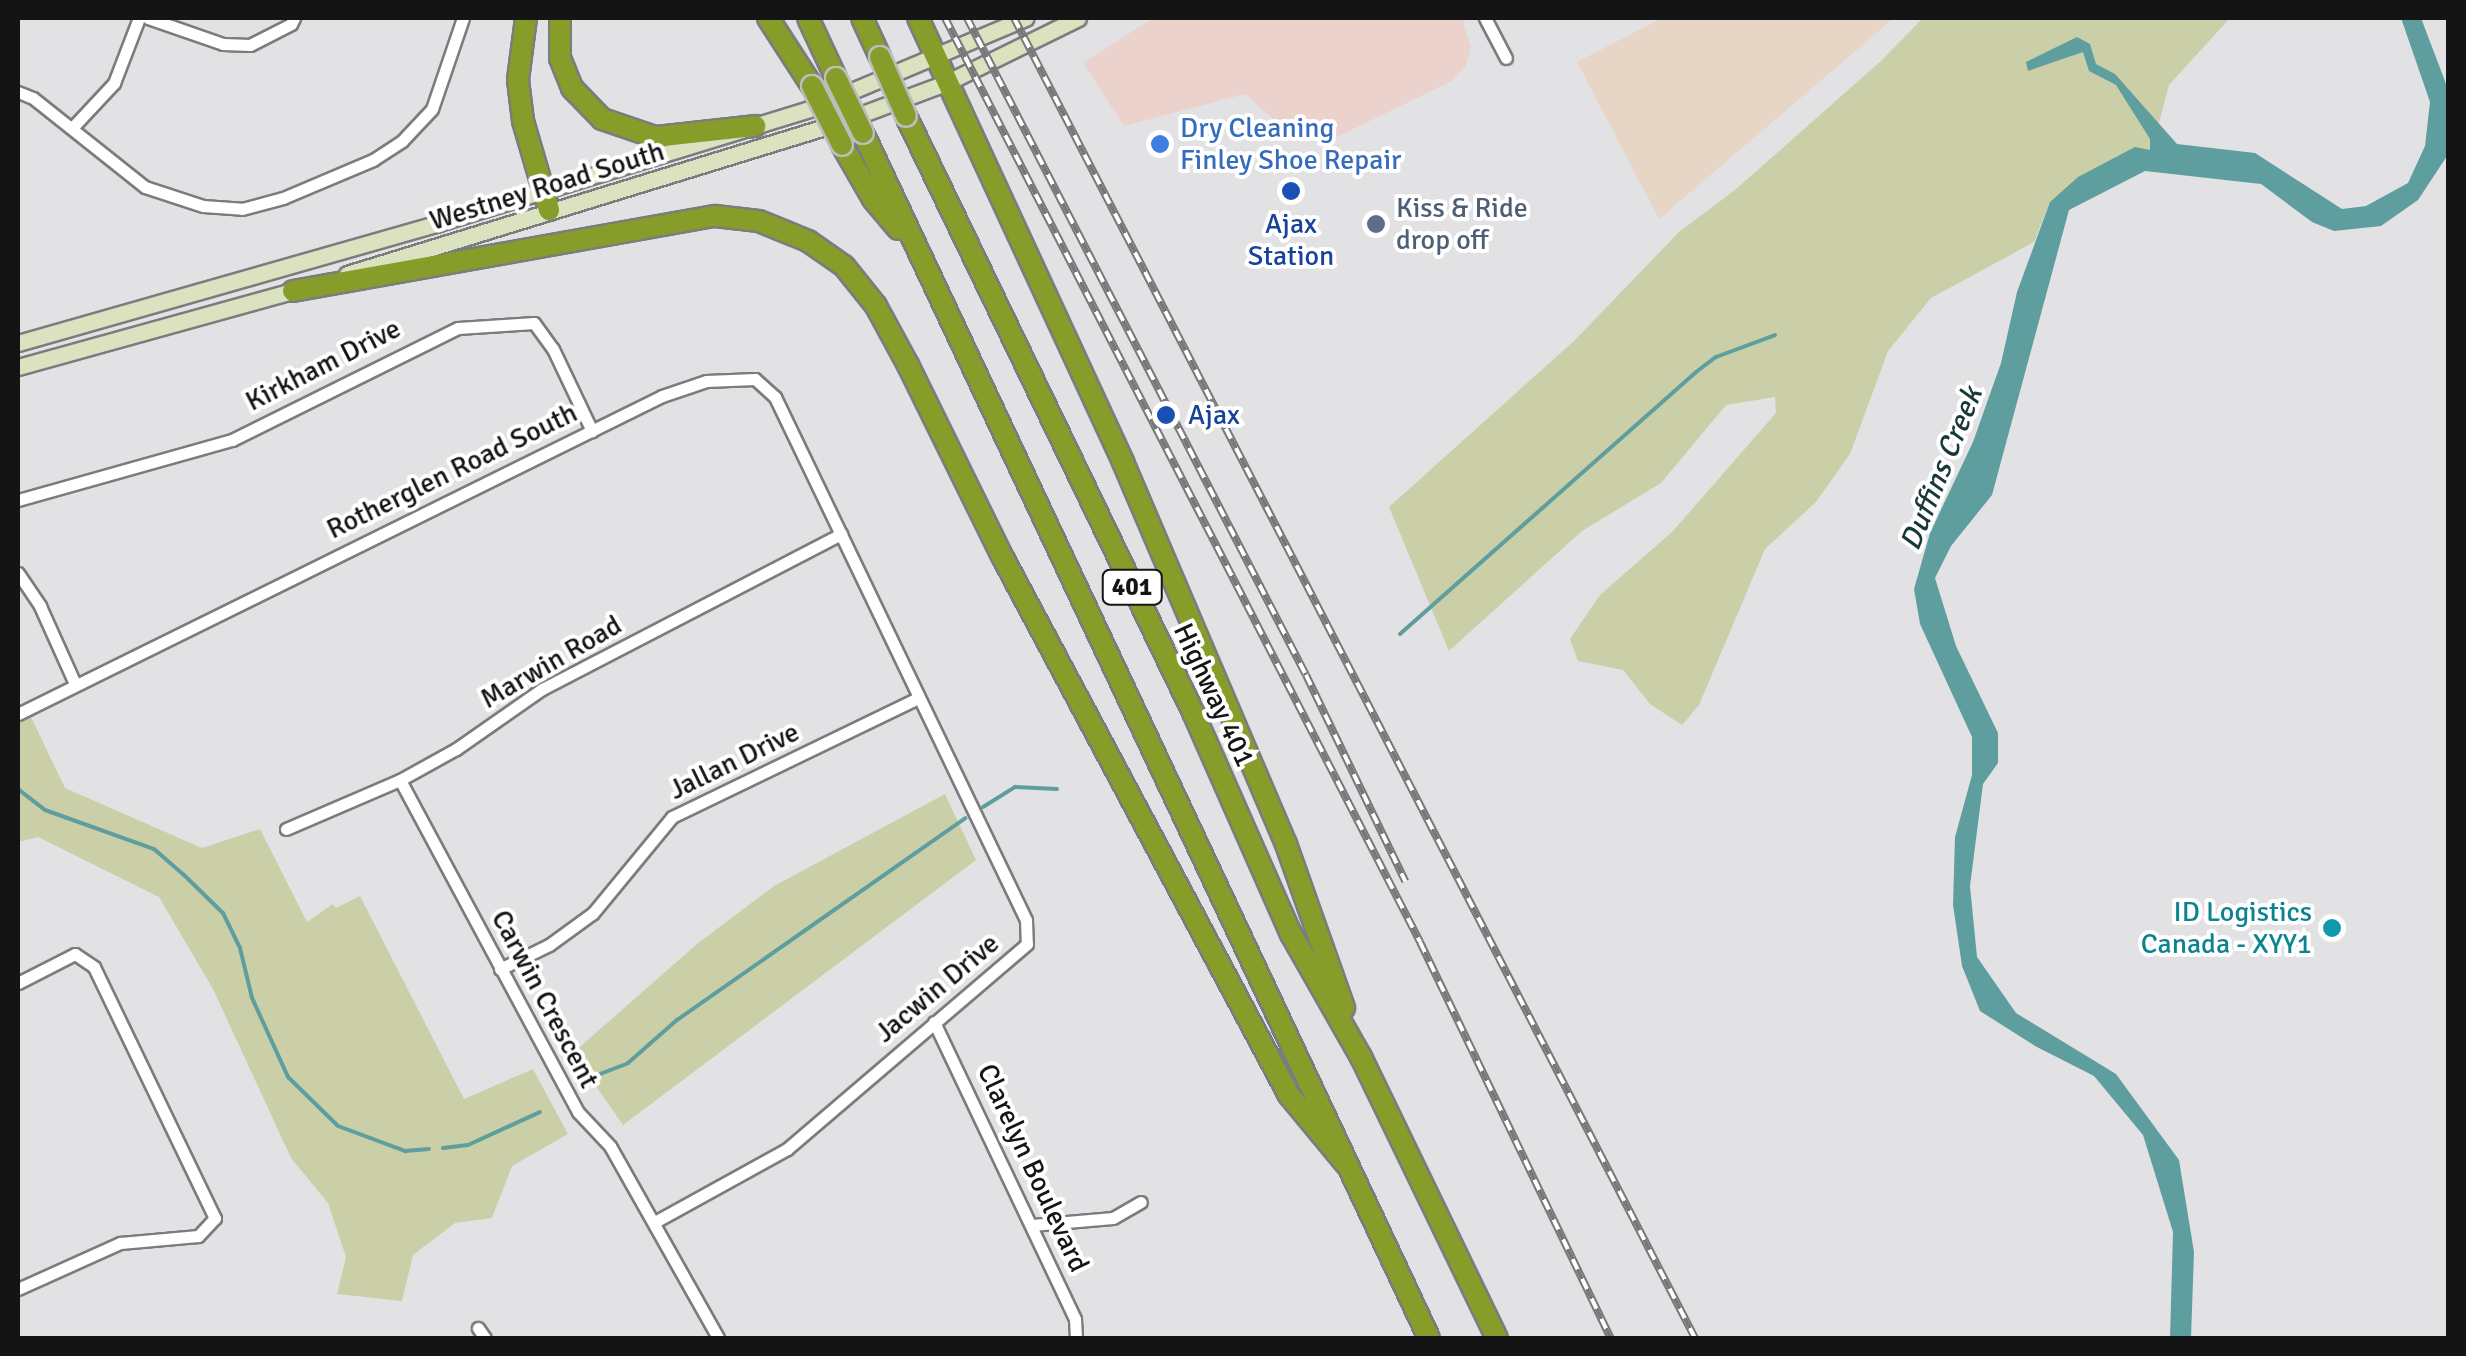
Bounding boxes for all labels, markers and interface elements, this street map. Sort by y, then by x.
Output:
place label: Dry Cleaning Finley Shoe Repair [1180,111,1401,177]
marker: Dry Cleaning Finley Shoe Repair [1149,133,1171,155]
street label: Westney Road South [426,134,668,238]
marker: Ajax Station [1280,180,1302,202]
place label: Kiss & Ride drop off [1396,191,1528,257]
place label: Ajax Station [1248,207,1334,273]
marker: Kiss & Ride drop off [1365,213,1387,235]
street label: Kirkham Drive [240,312,406,418]
water label: Duffins Creek [1893,382,1991,556]
street label: Rotherglen Road South [321,396,583,546]
place label: Ajax [1188,398,1240,432]
marker: Ajax [1153,402,1179,428]
road number: 401 [1100,567,1164,607]
street label: Marwin Road [475,608,627,716]
street label: Highway 401 [1166,618,1262,772]
street label: Jallan Drive [664,715,804,807]
place label: ID Logistics Canada - XYY1 [2141,895,2312,961]
street label: Carwin Crescent [484,904,606,1094]
marker: ID Logistics Canada - XYY1 [2321,917,2343,939]
street label: Jacwin Drive [868,926,1006,1050]
street label: Clarelyn Boulevard [970,1059,1096,1277]

